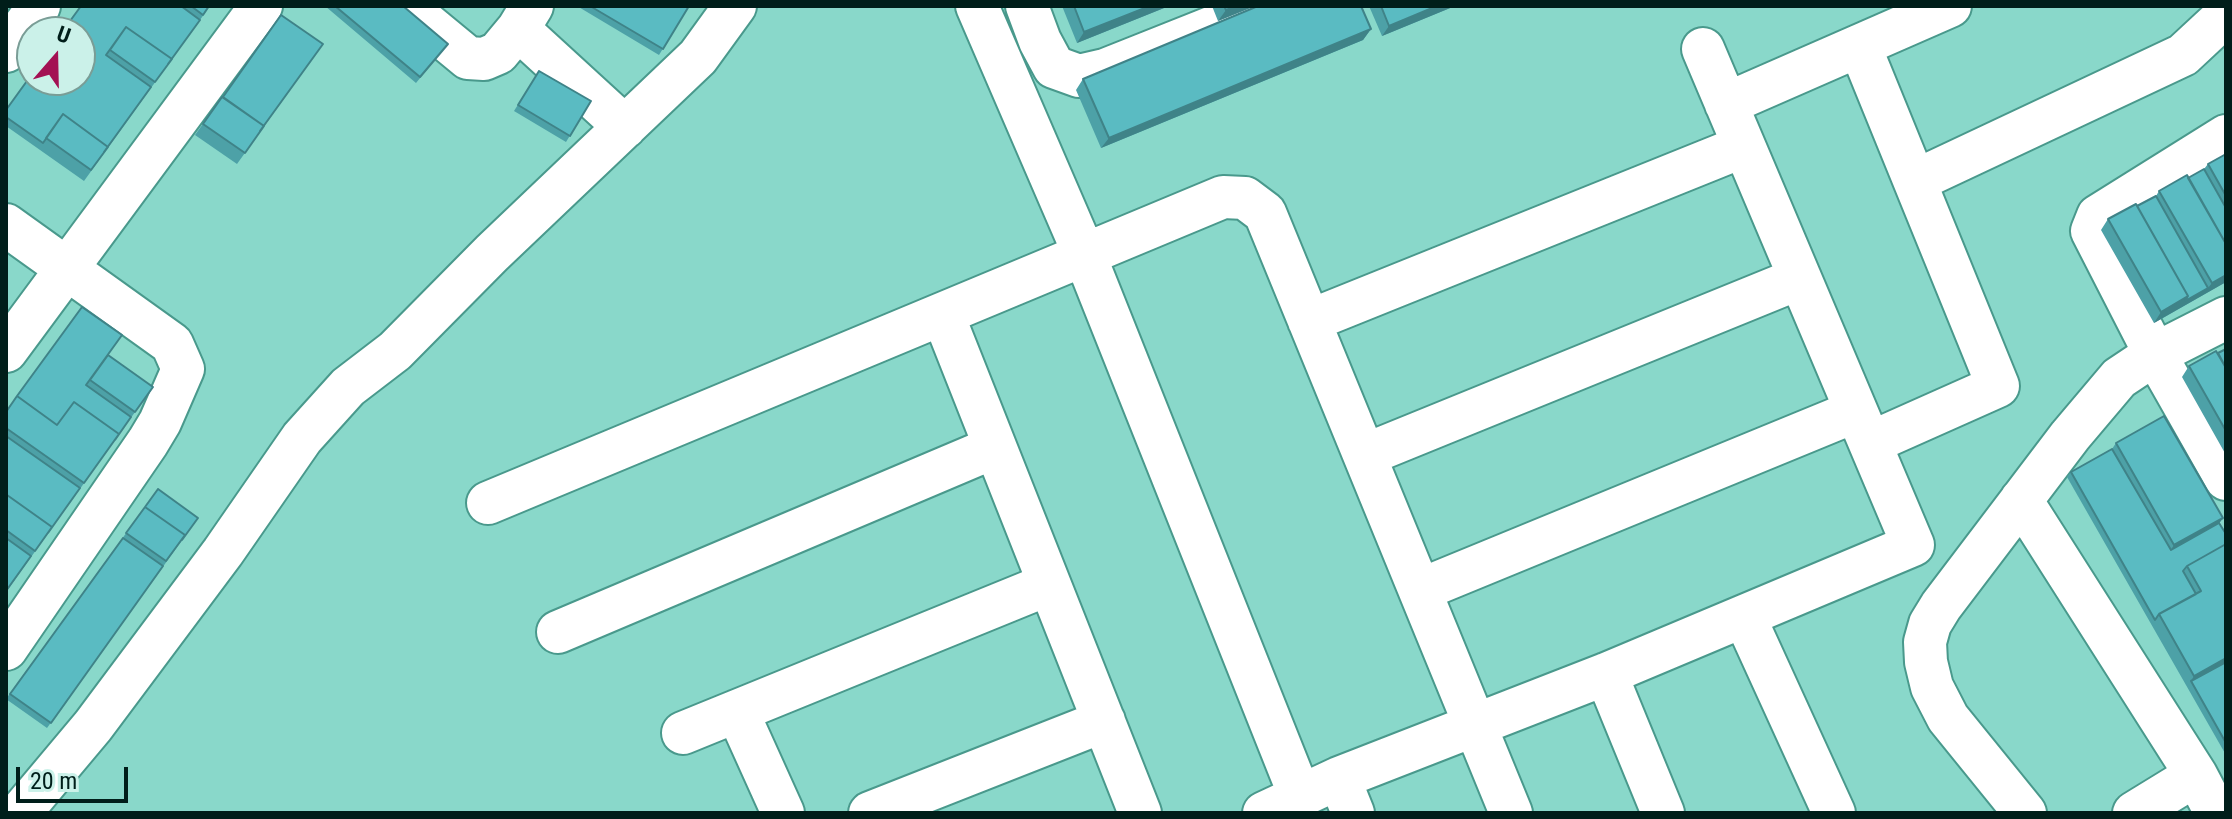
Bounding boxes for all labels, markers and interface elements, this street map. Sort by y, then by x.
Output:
north arrow [16,16,96,96]
text: U [54,21,74,49]
scale bar [20,751,132,801]
text: 20 m [30,767,77,795]

